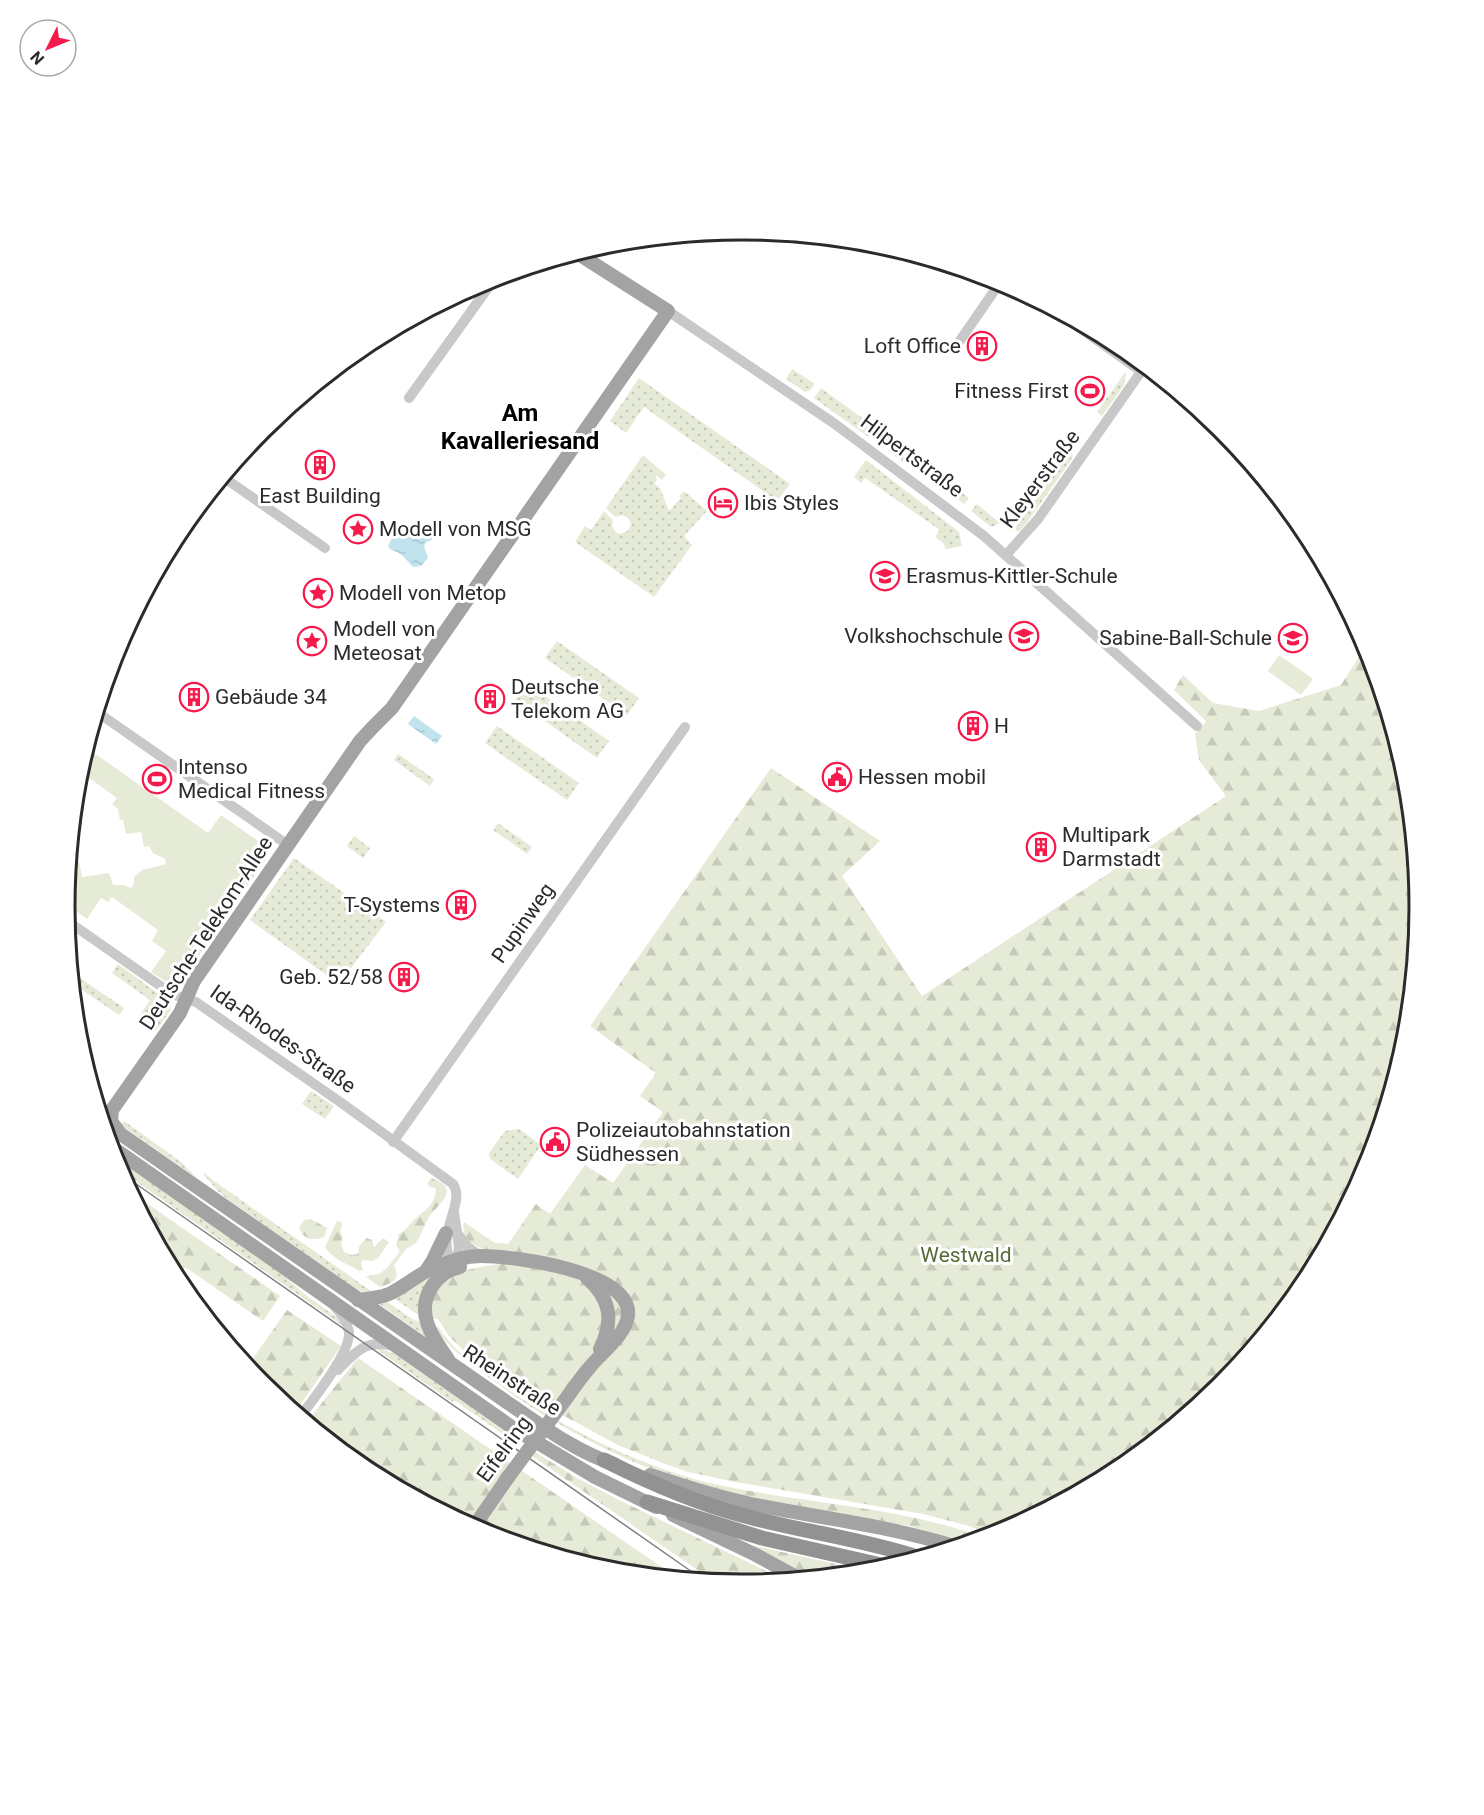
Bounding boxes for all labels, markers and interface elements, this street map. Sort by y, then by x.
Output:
north arrow [18,18,78,78]
text: N [27,47,48,68]
building icon: Loft Office [966,330,998,362]
place label: Loft Office [864,334,961,358]
sports icon: Fitness First [1074,375,1106,407]
place label: Fitness First [954,379,1069,403]
district label: Am Kavalleriesand [441,399,599,455]
street label: Hilpertstraße [856,410,968,502]
street label: Kleyerstraße [995,425,1085,533]
building icon: East Building [304,449,336,481]
place label: East Building [259,484,381,508]
hotel icon: Ibis Styles [707,487,739,519]
place label: Ibis Styles [744,491,839,515]
place icon: Modell von MSG [342,513,374,545]
place label: Modell von MSG [379,517,532,541]
school or university icon: Erasmus-Kittler-Schule [869,560,901,592]
place label: Erasmus-Kittler-Schule [906,564,1118,588]
place icon: Modell von Metop [302,577,334,609]
place label: Modell von Metop [339,581,506,605]
place label: Modell von Meteosat [333,617,435,665]
school or university icon: Volkshochschule [1008,620,1040,652]
school or university icon: Sabine-Ball-Schule [1277,622,1309,654]
place label: Volkshochschule [844,624,1003,648]
place icon: Modell von Meteosat [296,625,328,657]
place label: Sabine-Ball-Schule [1099,626,1272,650]
place label: Deutsche Telekom AG [511,675,624,723]
building icon: Gebäude 34 [178,681,210,713]
building icon: Deutsche Telekom AG [474,683,506,715]
place label: Gebäude 34 [215,685,327,709]
building icon: H [957,710,989,742]
place label: H [994,714,1009,738]
place label: Intenso Medical Fitness [178,755,325,803]
public building icon: Hessen mobil [821,761,853,793]
sports icon: Intenso Medical Fitness [141,763,173,795]
place label: Hessen mobil [858,765,986,789]
place label: Multipark Darmstadt [1062,823,1161,871]
building icon: Multipark Darmstadt [1025,831,1057,863]
street label: Deutsche-Telekom-Allee [134,832,278,1034]
street label: Pupinweg [487,878,559,968]
building icon: T-Systems [445,889,477,921]
place label: T-Systems [344,893,440,917]
building icon: Geb. 52/58 [388,961,420,993]
place label: Geb. 52/58 [279,965,383,989]
street label: Ida-Rhodes-Straße [206,980,360,1098]
place label: Polizeiautobahnstation Südhessen [576,1118,791,1166]
public building icon: Polizeiautobahnstation Südhessen [539,1126,571,1158]
park label: Westwald [920,1243,1012,1267]
street label: Rheinstraße [459,1339,565,1421]
street label: Eifelring [472,1411,536,1487]

